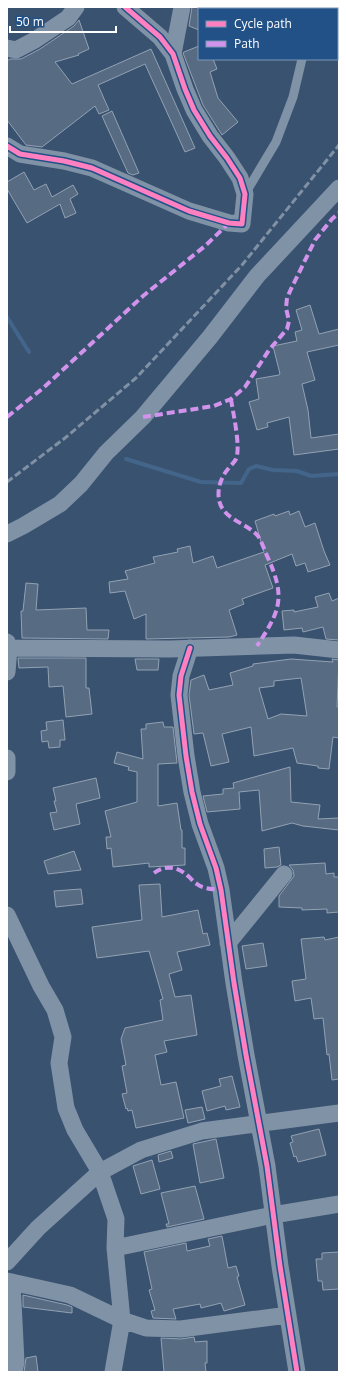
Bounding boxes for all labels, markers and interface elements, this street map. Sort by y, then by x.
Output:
scale bar [10,8,116,34]
legend [198,8,338,60]
text: 50 m [16,13,44,30]
text: Cycle path [234,15,292,32]
text: Path [234,35,260,52]

